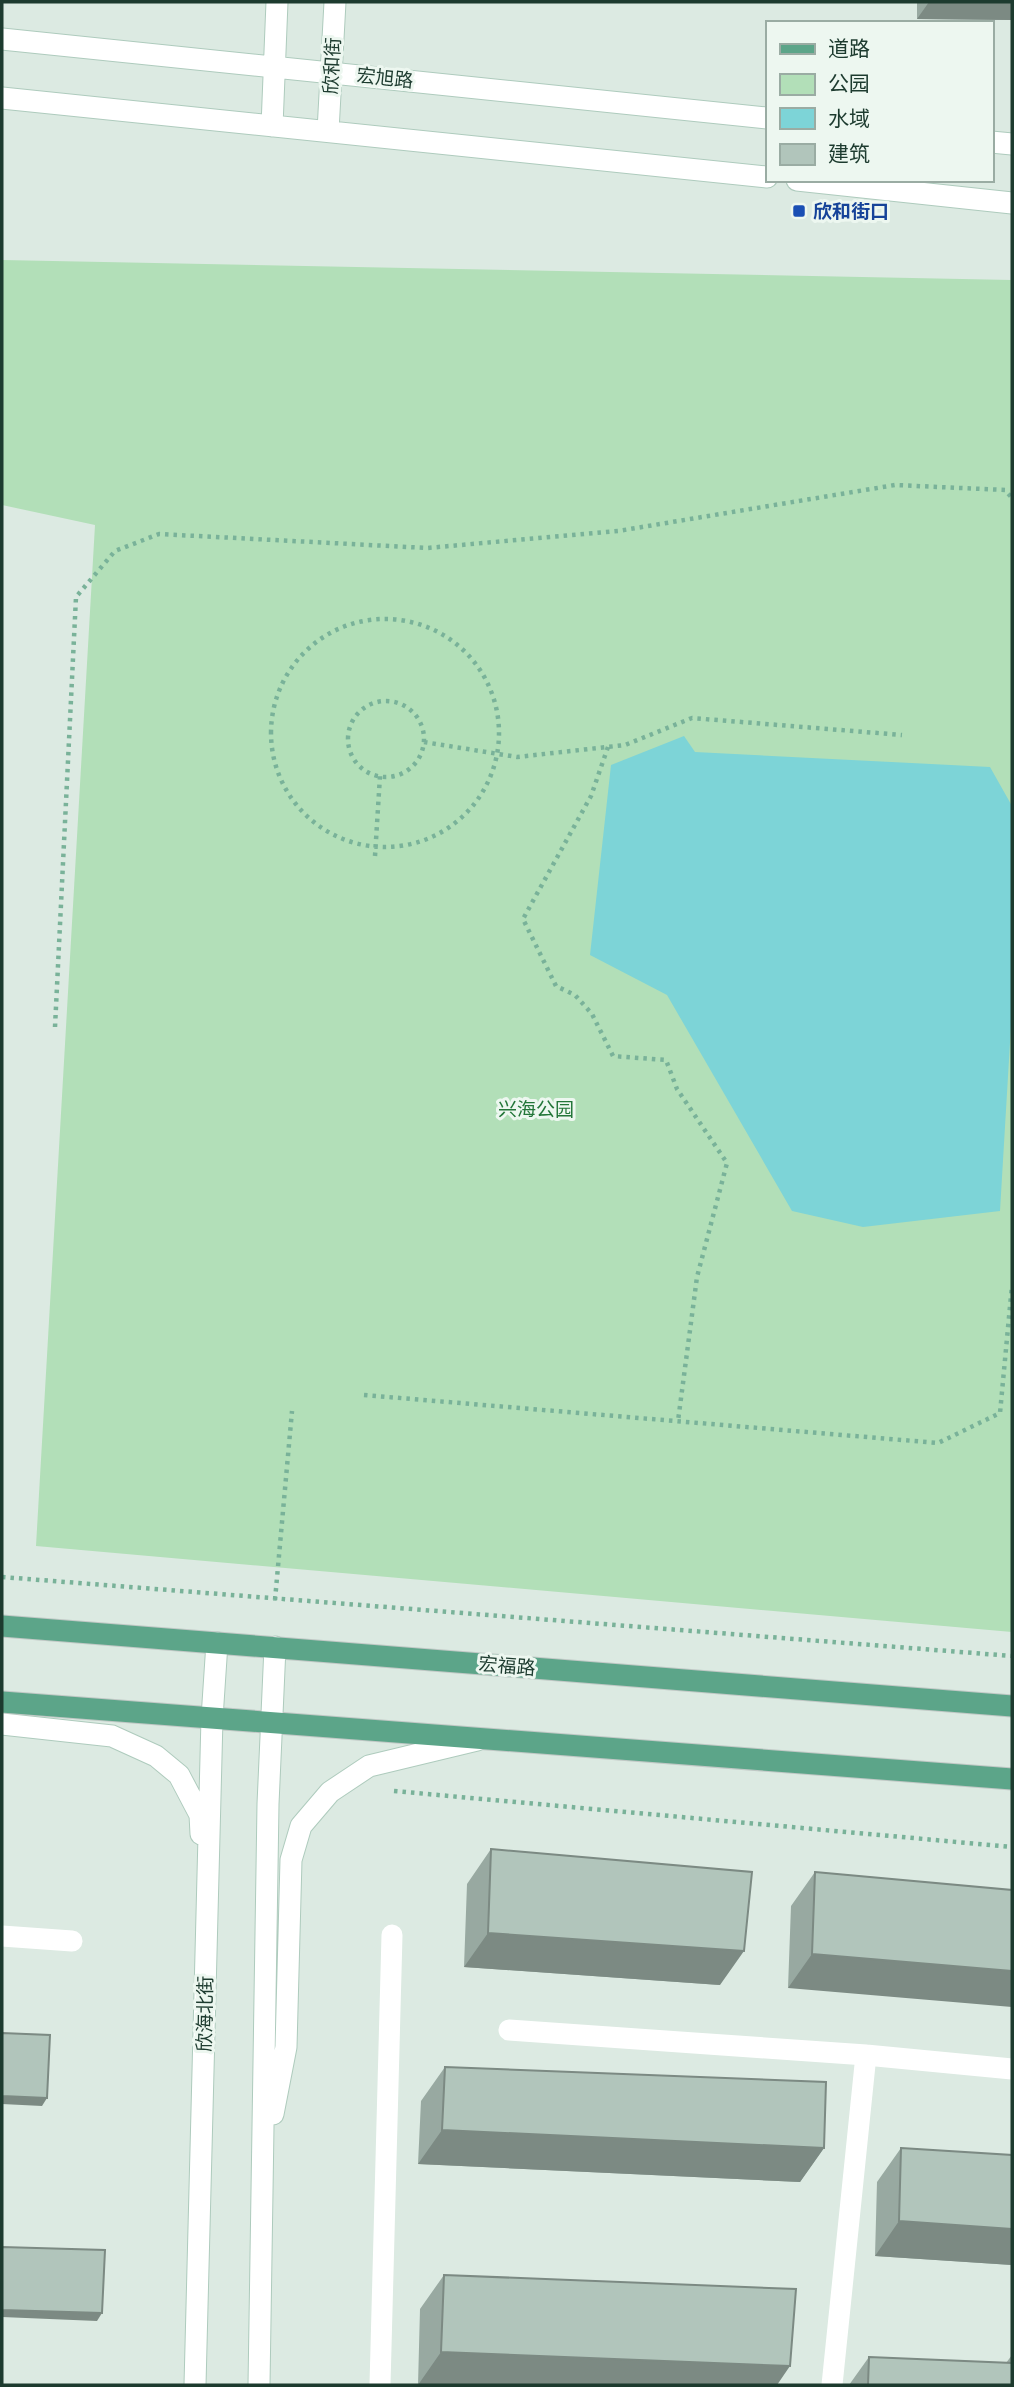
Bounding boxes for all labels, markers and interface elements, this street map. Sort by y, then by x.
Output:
legend [766,21,993,182]
text: 道路 [828,36,870,61]
street label: 欣和街 [319,37,345,95]
street label: 宏旭路 [355,64,415,92]
text: 公园 [828,71,870,96]
text: 水域 [828,106,870,131]
text: 建筑 [828,141,870,166]
place label: 欣和街口 [813,200,889,223]
marker: 欣和街口 [791,203,807,219]
park label: 兴海公园 [498,1098,574,1121]
street label: 宏福路 [478,1652,536,1680]
street label: 欣海北街 [193,1976,217,2052]

